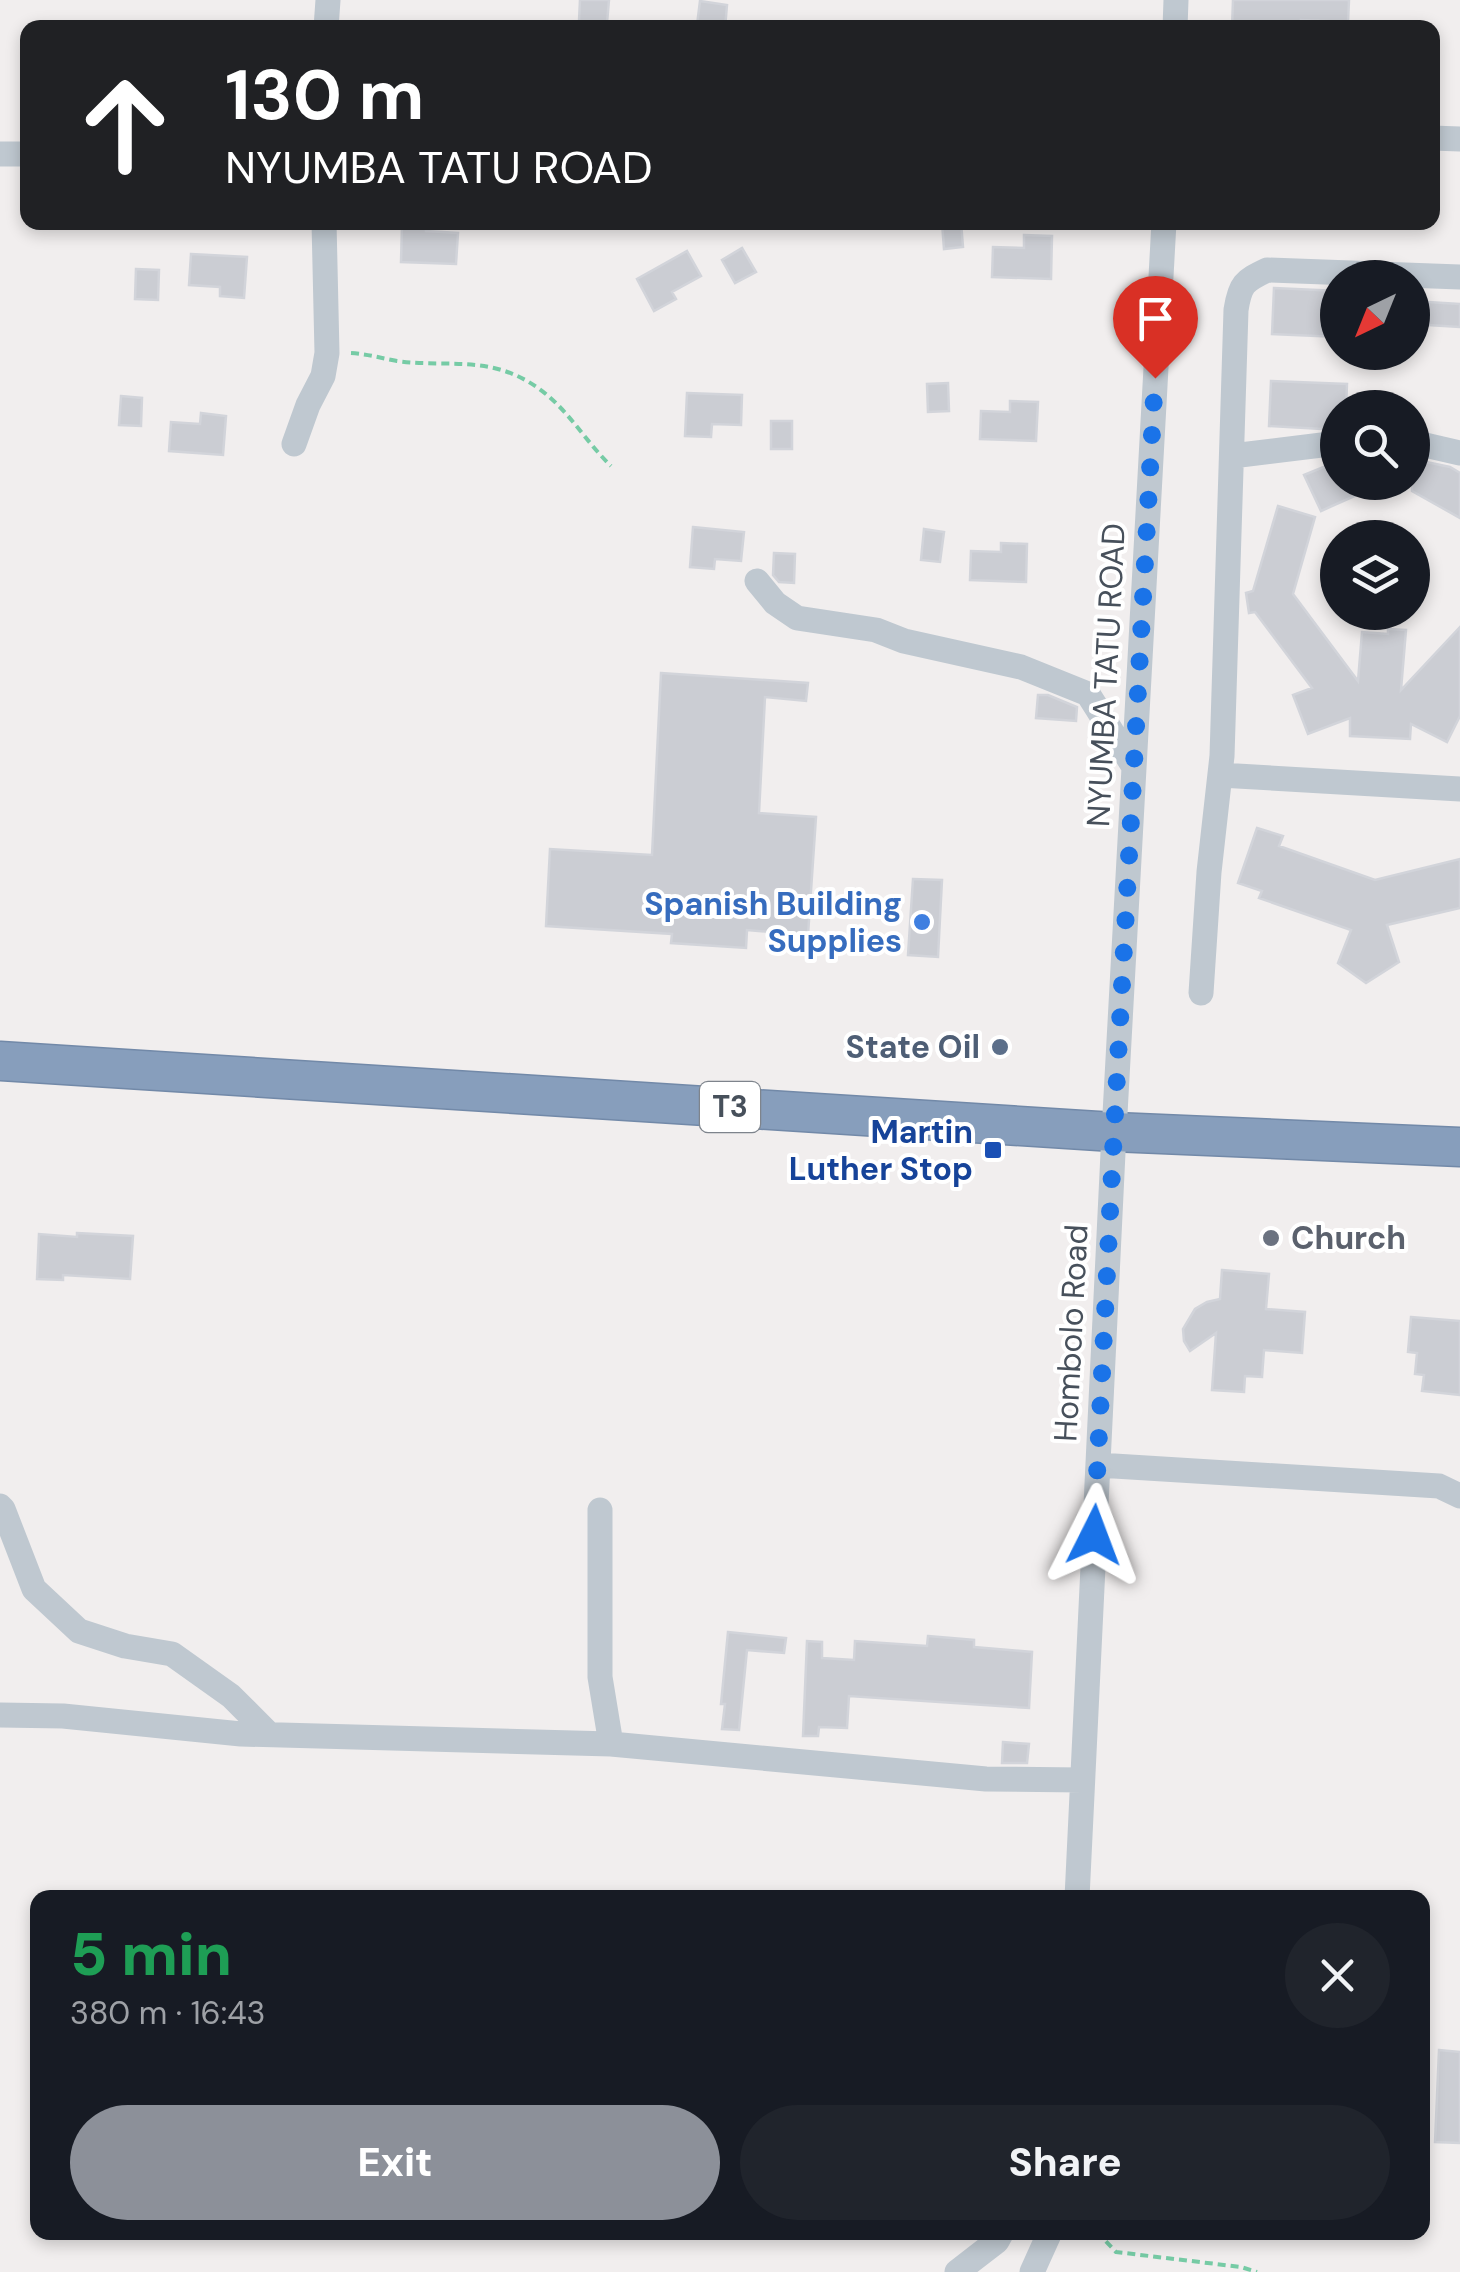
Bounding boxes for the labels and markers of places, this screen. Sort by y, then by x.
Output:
pin [1113,276,1198,379]
place label: Spanish Building Supplies [644,883,902,962]
marker: Spanish Building Supplies [911,911,933,933]
place label: State Oil [846,1026,980,1068]
marker: State Oil [989,1036,1011,1058]
place label: Martin Luther Stop [789,1111,973,1190]
marker: Martin Luther Stop [982,1139,1004,1161]
place label: Church [1291,1217,1406,1259]
marker: Church [1260,1227,1282,1249]

